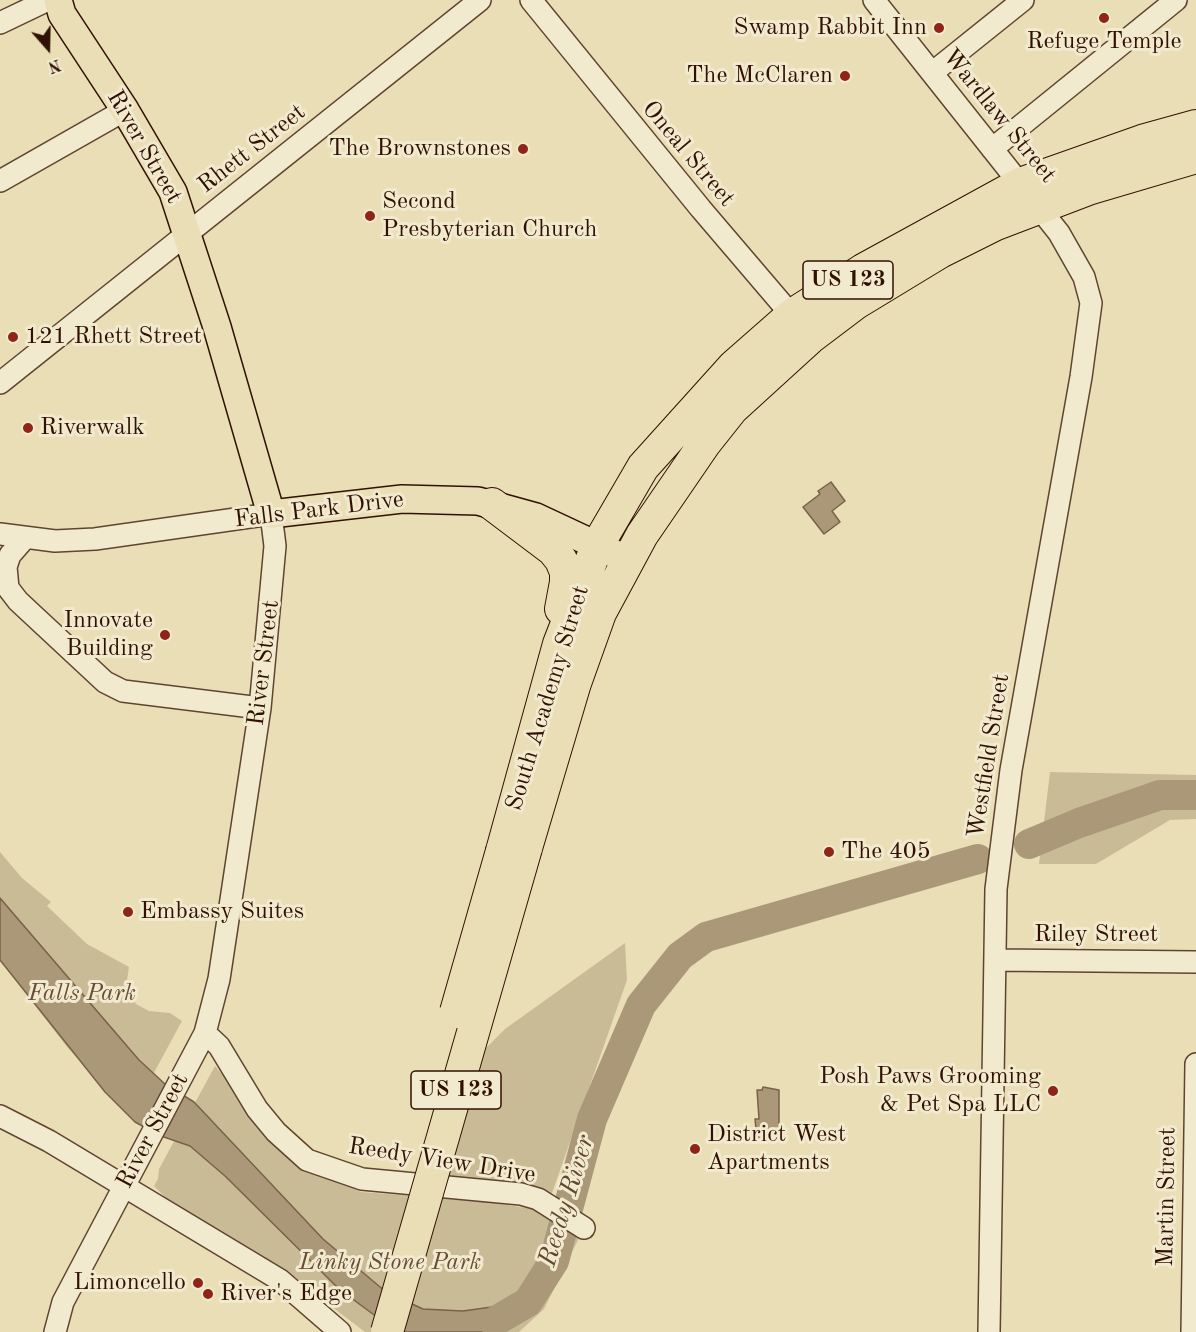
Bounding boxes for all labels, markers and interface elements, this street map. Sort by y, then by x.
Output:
marker: Refuge Temple [1097,11,1111,25]
place label: Swamp Rabbit Inn [734,14,927,42]
north arrow [18,18,78,78]
marker: Swamp Rabbit Inn [932,21,946,35]
place label: Refuge Temple [1026,28,1182,56]
street label: Wardlaw Street [936,43,1062,189]
text: N [46,55,63,75]
place label: The McClaren [686,62,833,90]
marker: The McClaren [838,69,852,83]
street label: River Street [100,85,188,209]
street label: Oneal Street [635,95,741,213]
street label: Rhett Street [193,98,311,200]
place label: The Brownstones [328,135,511,163]
marker: The Brownstones [516,142,530,156]
place label: Second Presbyterian Church [382,188,597,244]
marker: Second Presbyterian Church [363,209,377,223]
road number: US 123 [803,261,893,299]
place label: 121 Rhett Street [25,323,202,351]
marker: 121 Rhett Street [6,330,20,344]
place label: Riverwalk [40,414,145,442]
marker: Riverwalk [21,421,35,435]
street label: Falls Park Drive [233,485,405,535]
street label: South Academy Street [500,582,596,814]
street label: River Street [242,599,286,727]
place label: Innovate Building [63,607,153,663]
marker: Innovate Building [158,628,172,642]
street label: Westfield Street [962,672,1016,840]
place label: The 405 [841,838,931,866]
marker: The 405 [822,845,836,859]
place label: Embassy Suites [140,898,304,926]
marker: Embassy Suites [121,905,135,919]
street label: Riley Street [1034,921,1158,949]
park label: Falls Park [28,980,136,1008]
place label: Posh Paws Grooming & Pet Spa LLC [819,1063,1041,1119]
street label: River Street [111,1068,195,1194]
road number: US 123 [411,1071,501,1109]
marker: Posh Paws Grooming & Pet Spa LLC [1046,1084,1060,1098]
place label: District West Apartments [707,1121,846,1177]
street label: Martin Street [1151,1127,1183,1267]
water label: Reedy River [532,1131,602,1271]
street label: Reedy View Drive [346,1132,538,1190]
marker: District West Apartments [688,1142,702,1156]
park label: Linky Stone Park [299,1249,481,1277]
place label: Limoncello [73,1269,186,1297]
marker: Limoncello [191,1276,205,1290]
place label: River's Edge [220,1280,352,1308]
marker: River's Edge [201,1287,215,1301]

